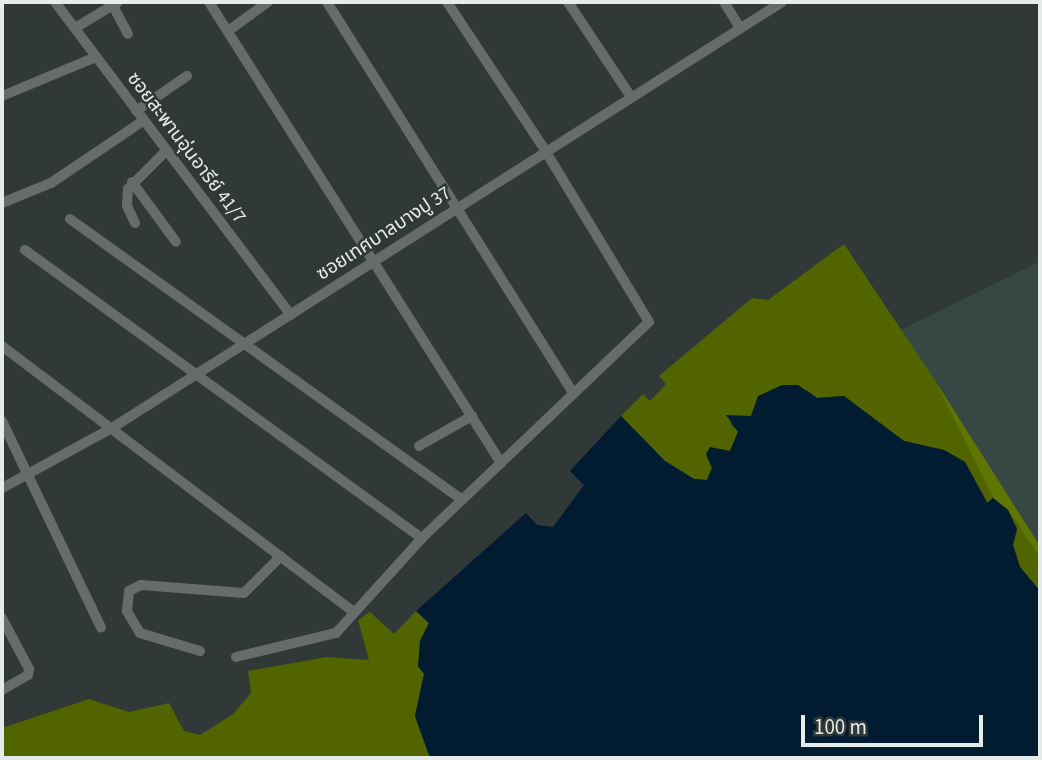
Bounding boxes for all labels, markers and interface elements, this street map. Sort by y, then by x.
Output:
street label: ซอยสะพานอุ่นอารีย์ 41/7 [122,68,250,228]
street label: ซอยเทศบาลบางปู 37 [313,182,455,286]
scale bar [804,700,986,744]
text: 100 m [814,712,867,742]

